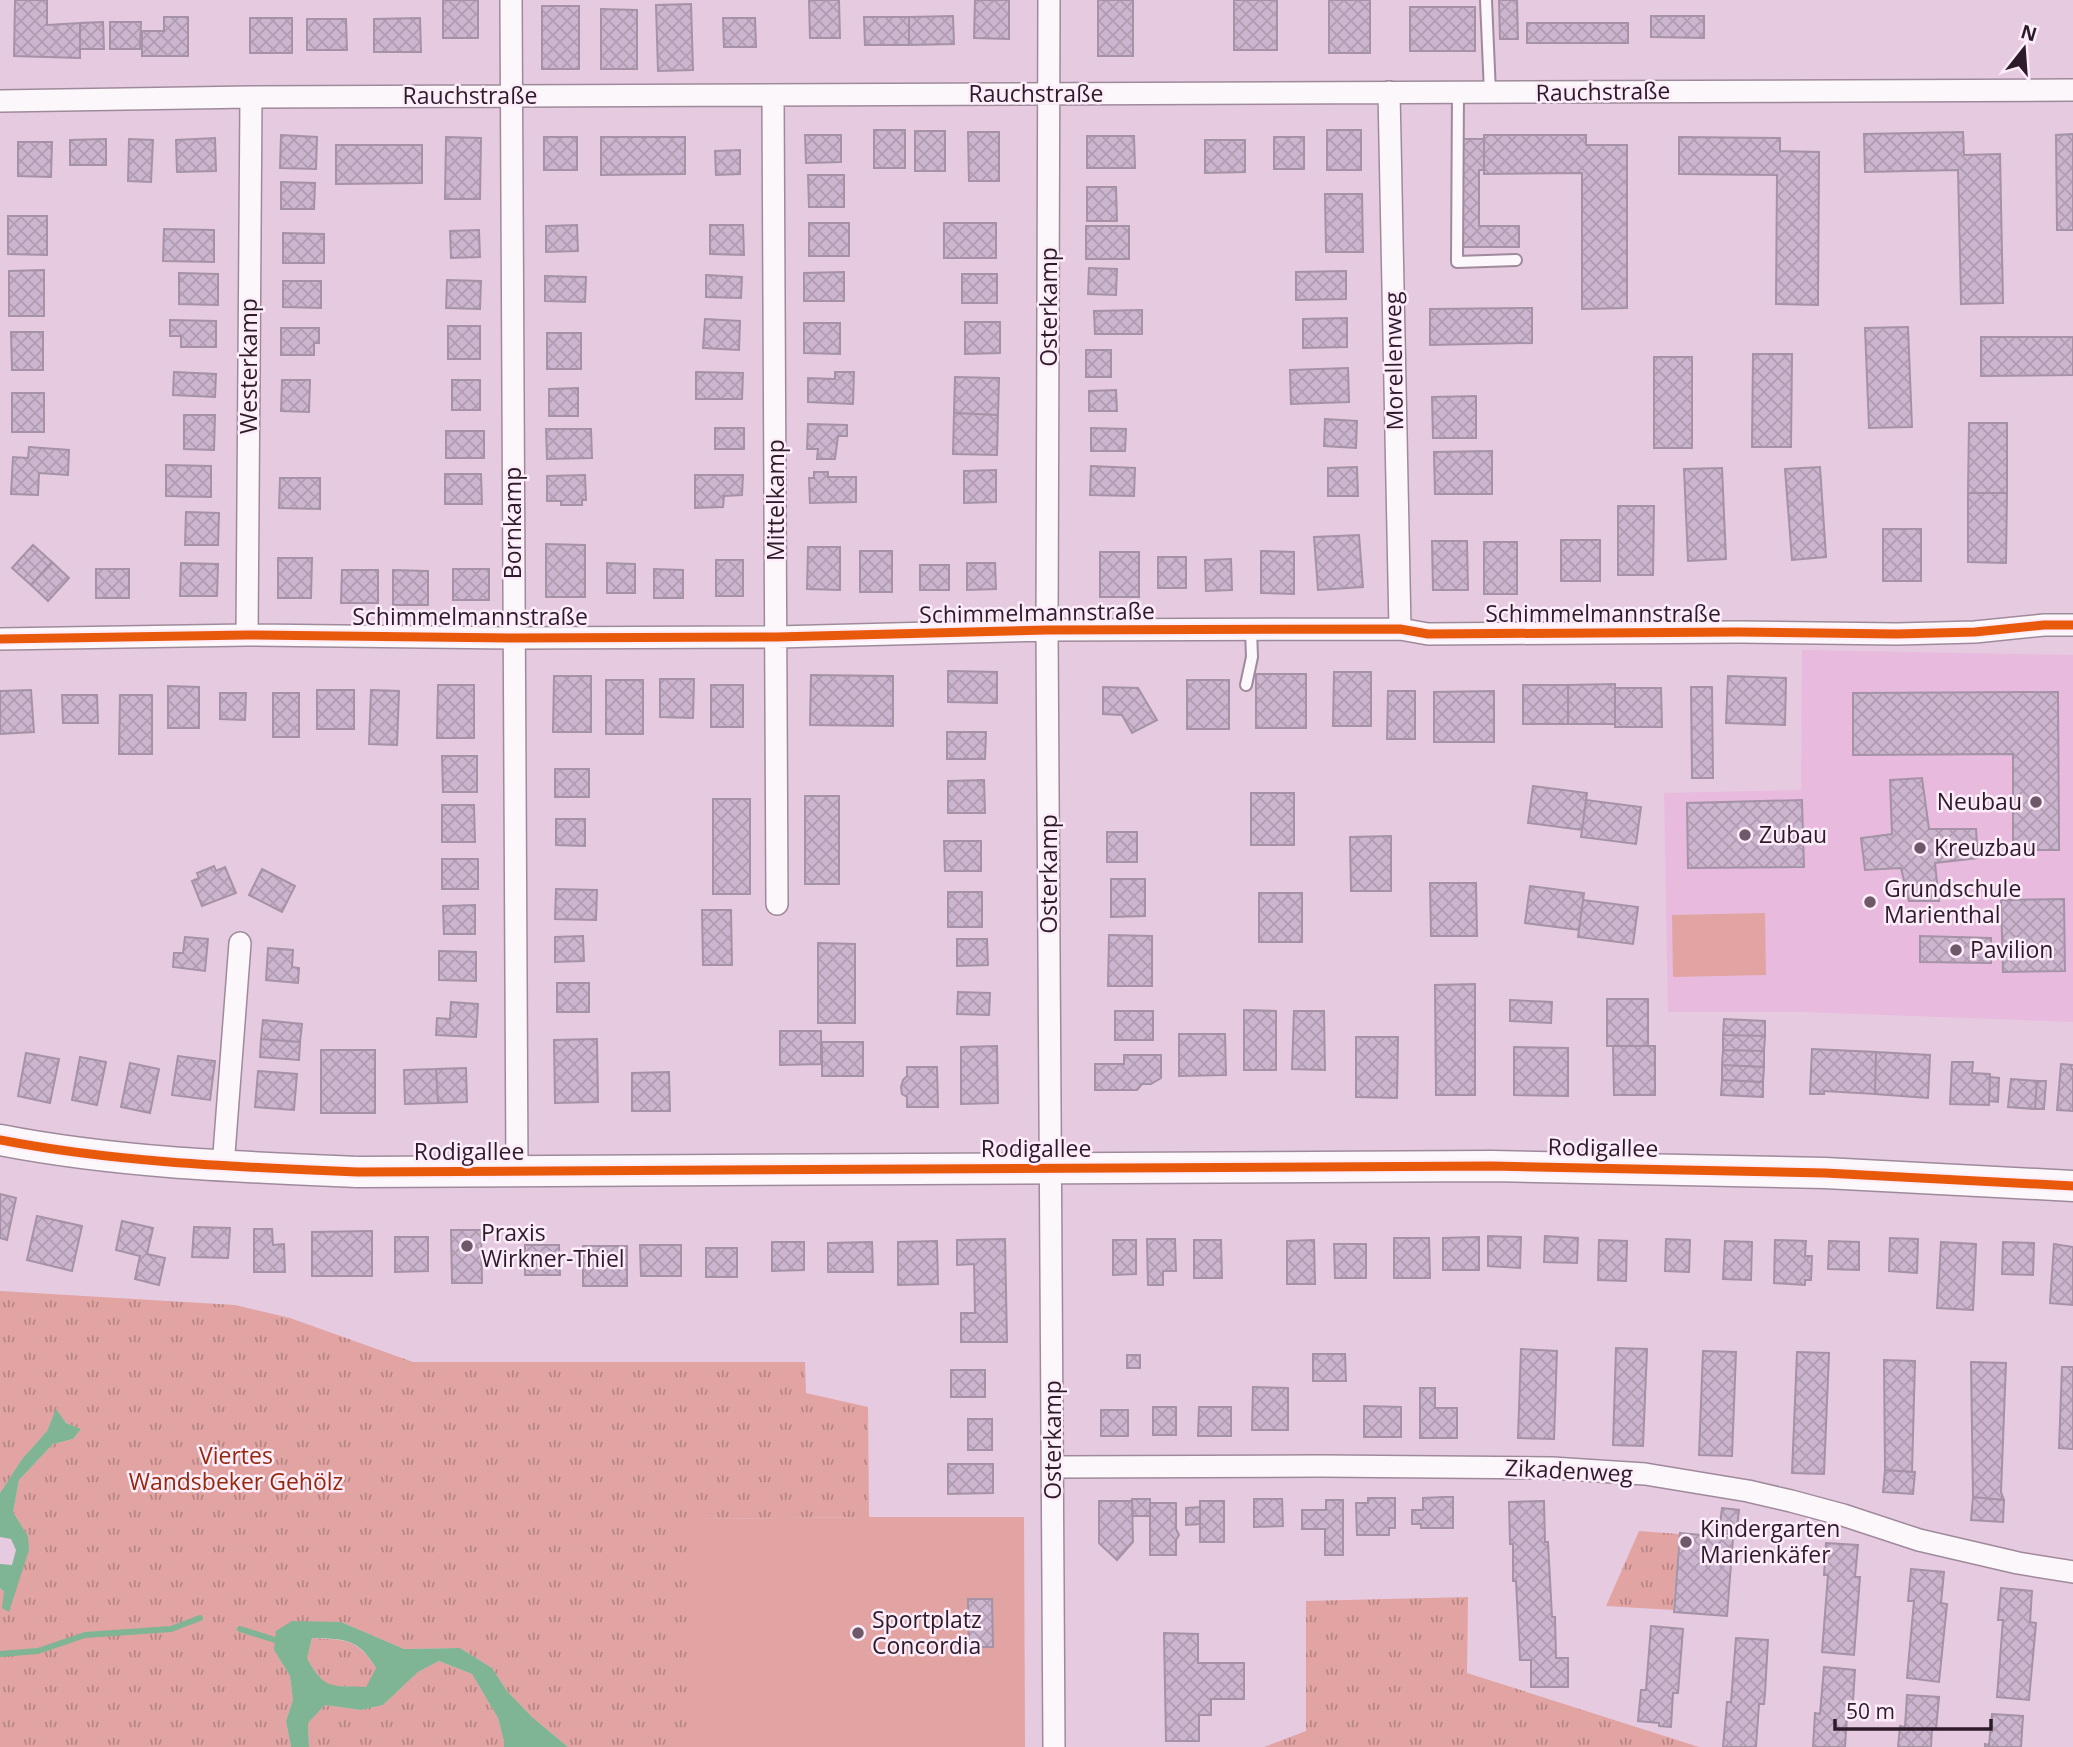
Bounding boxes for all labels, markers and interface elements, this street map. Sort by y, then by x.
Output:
north arrow [1989,14,2059,84]
text: N [2018,18,2040,47]
street label: Rauchstraße [1535,74,1671,108]
street label: Rauchstraße [969,77,1103,109]
street label: Rauchstraße [403,79,537,111]
street label: Osterkamp [1032,247,1064,367]
street label: Morellenweg [1376,291,1410,431]
street label: Westerkamp [232,298,264,434]
street label: Mittelkamp [759,439,791,561]
street label: Bornkamp [496,467,528,579]
street label: Schimmelmannstraße [919,594,1155,630]
street label: Schimmelmannstraße [1485,597,1721,629]
street label: Schimmelmannstraße [352,600,588,632]
place label: Neubau [1937,785,2022,817]
marker: Neubau [2028,794,2044,810]
street label: Osterkamp [1032,814,1064,934]
place label: Zubau [1759,818,1827,850]
marker: Zubau [1737,827,1753,843]
place label: Kreuzbau [1934,831,2036,863]
marker: Kreuzbau [1912,840,1928,856]
place label: Grundschule Marienthal [1884,872,2021,930]
marker: Grundschule Marienthal [1862,894,1878,910]
place label: Pavilion [1970,933,2053,965]
marker: Pavilion [1948,942,1964,958]
street label: Rodigallee [1547,1130,1659,1164]
street label: Rodigallee [981,1132,1091,1164]
street label: Rodigallee [414,1135,524,1167]
place label: Praxis Wirkner-Thiel [481,1216,625,1274]
marker: Praxis Wirkner-Thiel [459,1238,475,1254]
street label: Osterkamp [1036,1380,1068,1500]
park label: Viertes Wandsbeker Gehölz [129,1439,343,1497]
street label: Zikadenweg [1504,1451,1634,1489]
place label: Kindergarten Marienkäfer [1700,1512,1840,1570]
marker: Kindergarten Marienkäfer [1678,1534,1694,1550]
place label: Sportplatz Concordia [872,1603,982,1661]
marker: Sportplatz Concordia [850,1625,866,1641]
scale bar [1835,1688,1991,1732]
text: 50 m [1846,1697,1895,1725]

